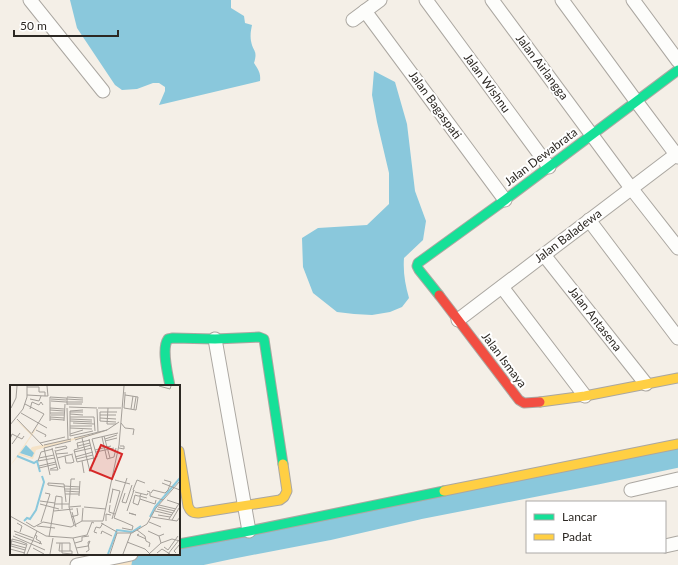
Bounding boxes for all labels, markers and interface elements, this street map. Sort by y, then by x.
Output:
scale bar [14,12,118,38]
text: 50 m [20,18,47,33]
street label: Jalan Airlangga [513,31,572,102]
street label: Jalan Wishnu [461,50,514,115]
street label: Jalan Bagaspati [406,68,465,142]
street label: Jalan Dewabrata [501,124,580,189]
street label: Jalan Baladewa [531,205,604,266]
street label: Jalan Antasena [565,283,625,354]
street label: Jalan Ismaya [479,329,530,390]
inset map [10,385,180,555]
legend [526,501,666,553]
text: Lancar [562,509,598,524]
text: Padat [562,529,593,544]

